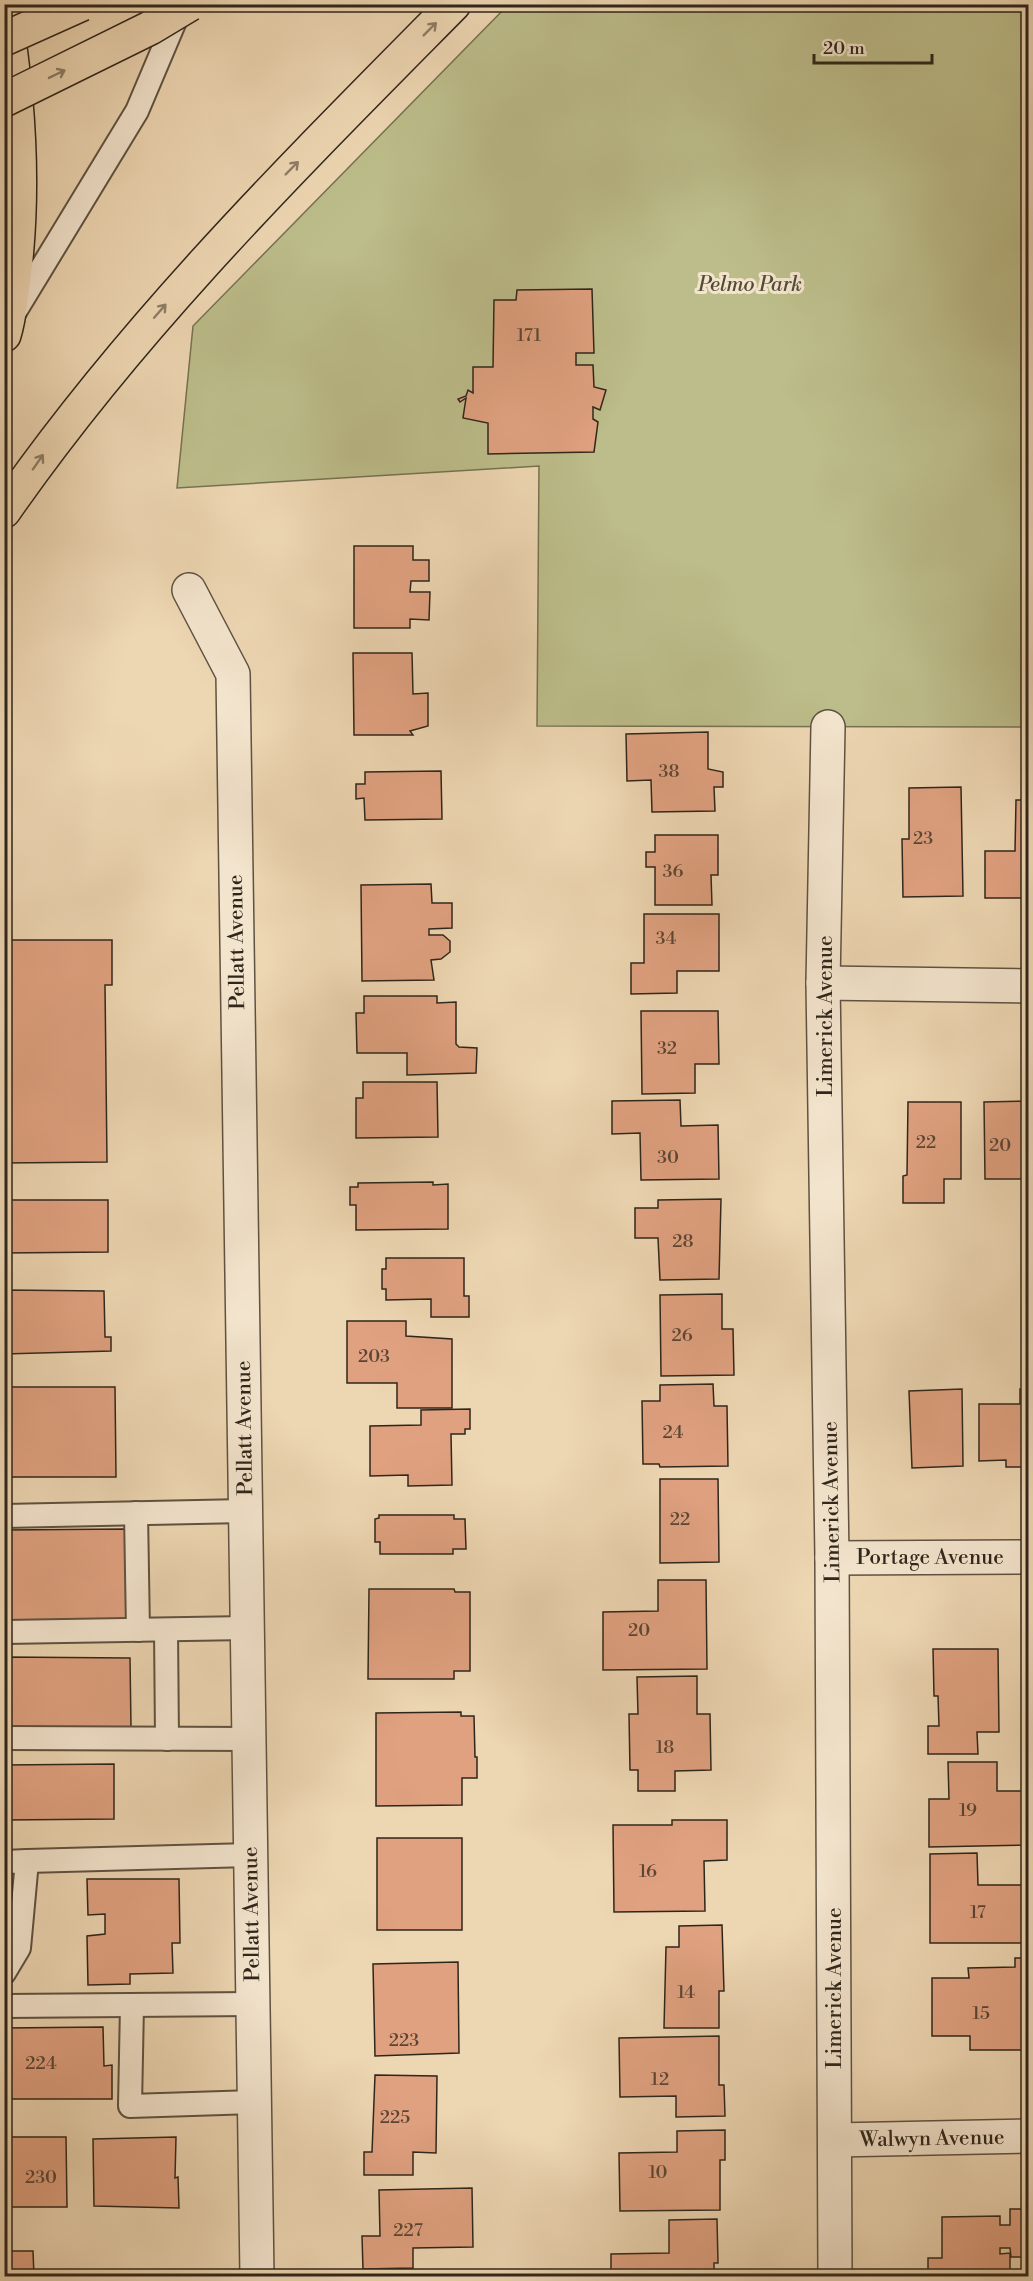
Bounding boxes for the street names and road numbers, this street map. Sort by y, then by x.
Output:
street label: Pellatt Avenue [223,874,251,1010]
street label: Limerick Avenue [813,935,839,1097]
street label: Pellatt Avenue [231,1360,259,1496]
street label: Limerick Avenue [818,1421,846,1583]
street label: Portage Avenue [856,1545,1004,1571]
street label: Pellatt Avenue [238,1846,266,1982]
street label: Limerick Avenue [822,1907,848,2069]
street label: Walwyn Avenue [858,2125,1005,2153]

